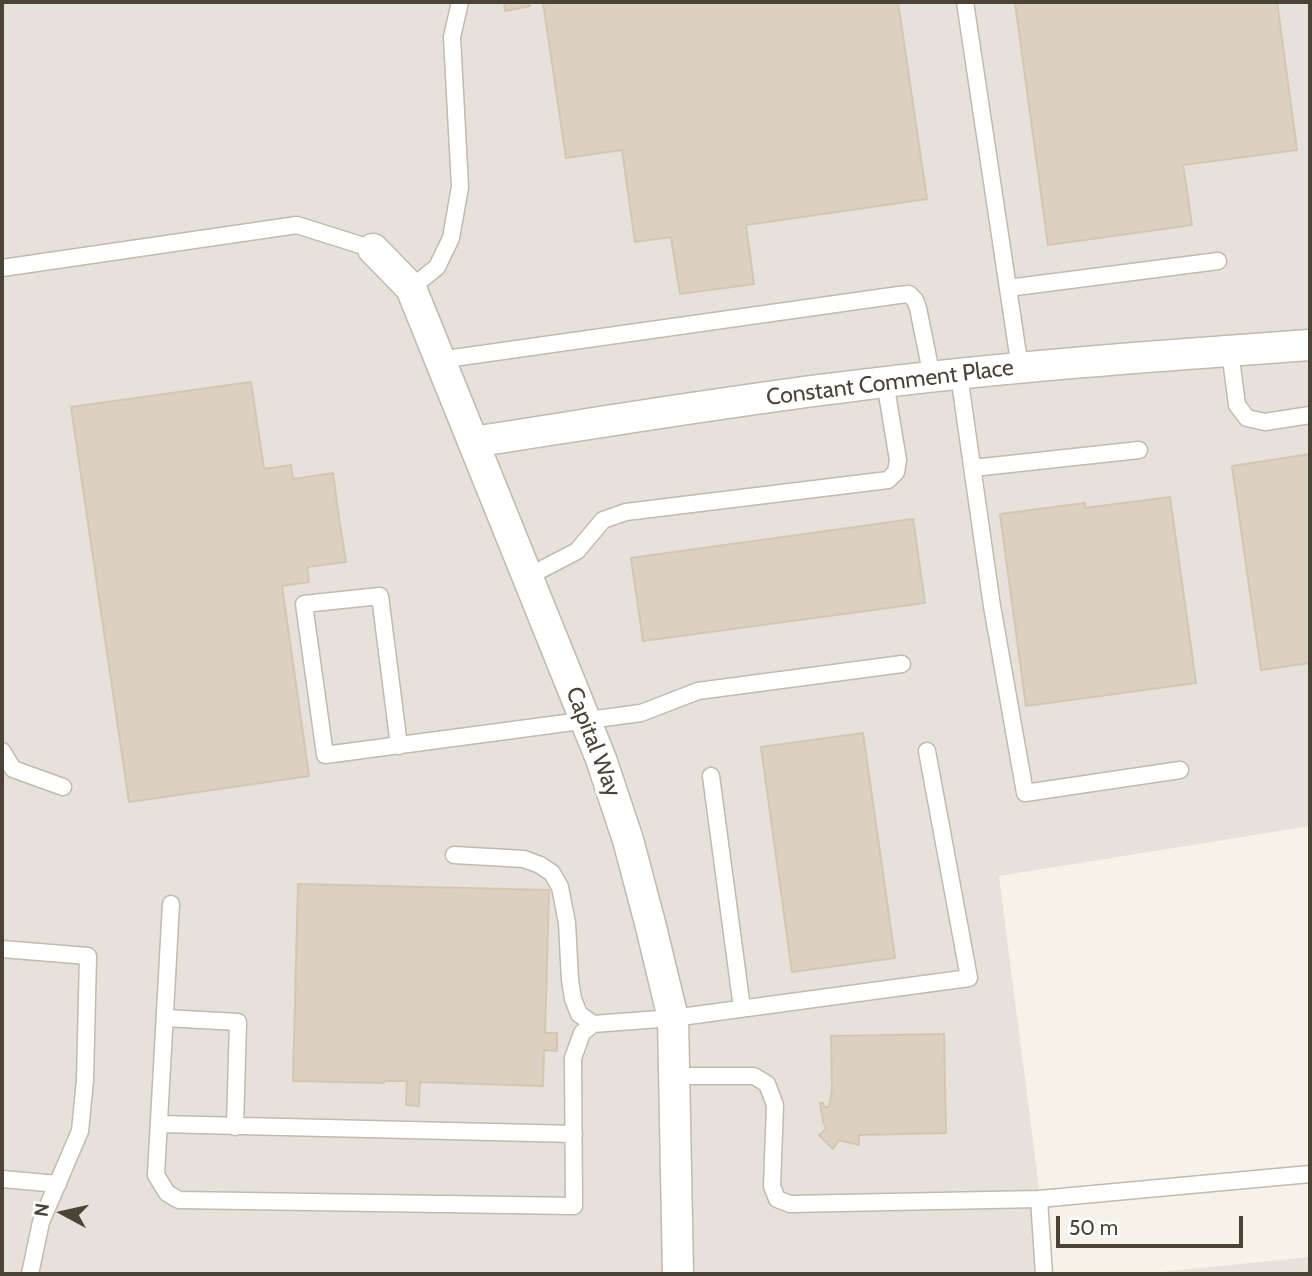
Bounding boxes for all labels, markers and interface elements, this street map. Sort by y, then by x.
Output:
street label: Constant Comment Place [765,354,1015,412]
street label: Capital Way [559,683,627,801]
north arrow [28,1178,98,1248]
text: N [29,1202,54,1218]
scale bar [1060,1202,1247,1246]
text: 50 m [1069,1215,1118,1240]

